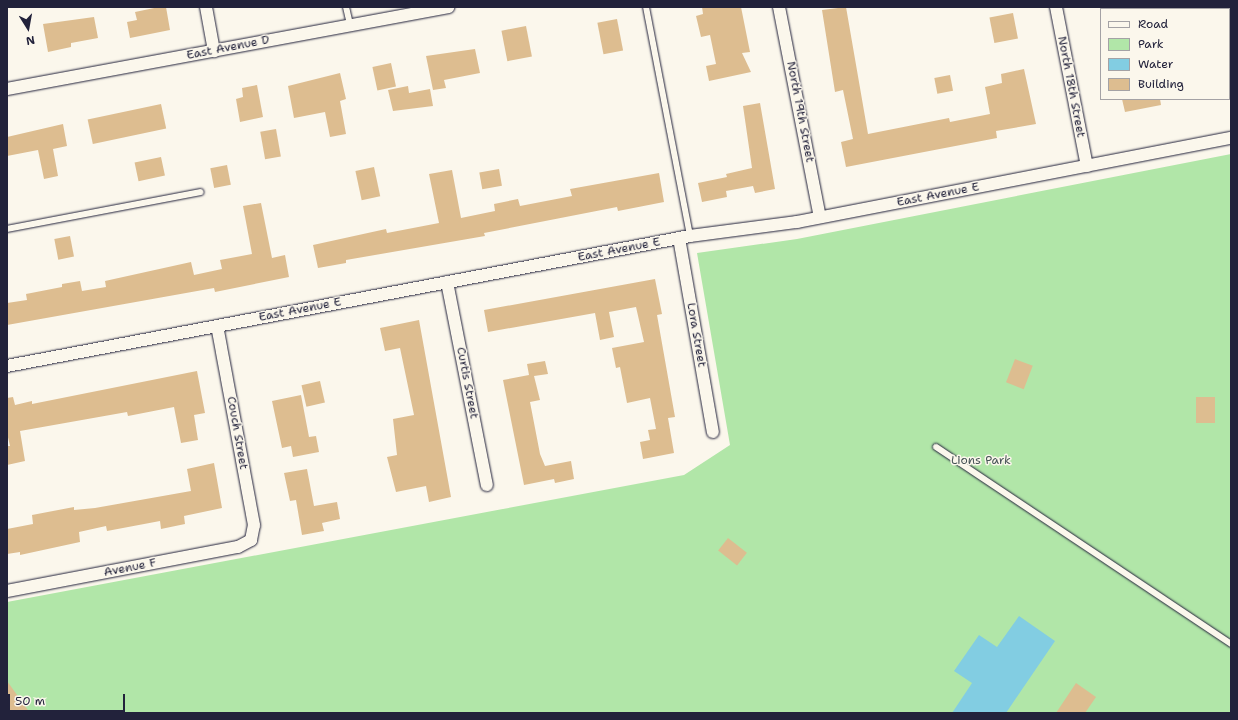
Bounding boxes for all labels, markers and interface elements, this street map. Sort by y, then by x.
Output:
north arrow [8,8,48,48]
legend [1100,8,1230,100]
text: Road [1138,16,1168,32]
text: N [25,32,36,48]
street label: East Avenue D [185,33,271,63]
street label: North 18th Street [1054,35,1088,139]
text: Park [1138,36,1164,52]
text: Water [1138,56,1173,72]
street label: North 19th Street [783,60,817,164]
text: Building [1138,76,1184,92]
street label: East Avenue E [896,180,980,210]
street label: East Avenue E [577,235,661,265]
street label: East Avenue E [258,295,342,325]
street label: Lora Street [683,302,709,368]
street label: Curtis Street [453,346,481,420]
street label: Couch Street [223,395,251,471]
park label: Lions Park [951,454,1011,468]
street label: Avenue F [103,556,157,580]
scale bar [10,686,127,712]
text: 50 m [15,693,45,709]

